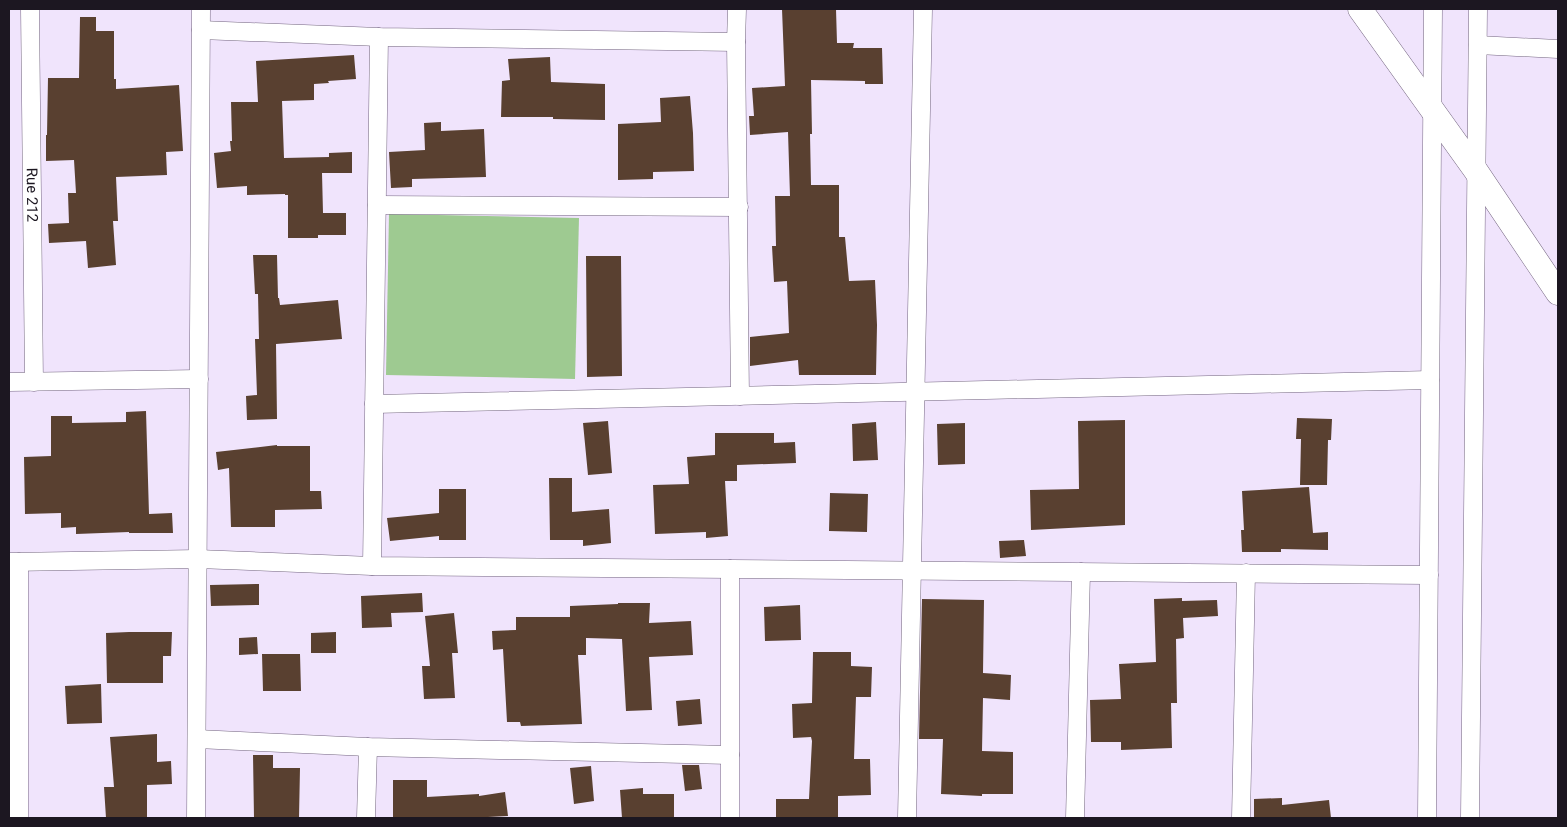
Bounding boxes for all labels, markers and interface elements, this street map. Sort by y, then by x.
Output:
street label: Rue 212 [23,168,41,222]

